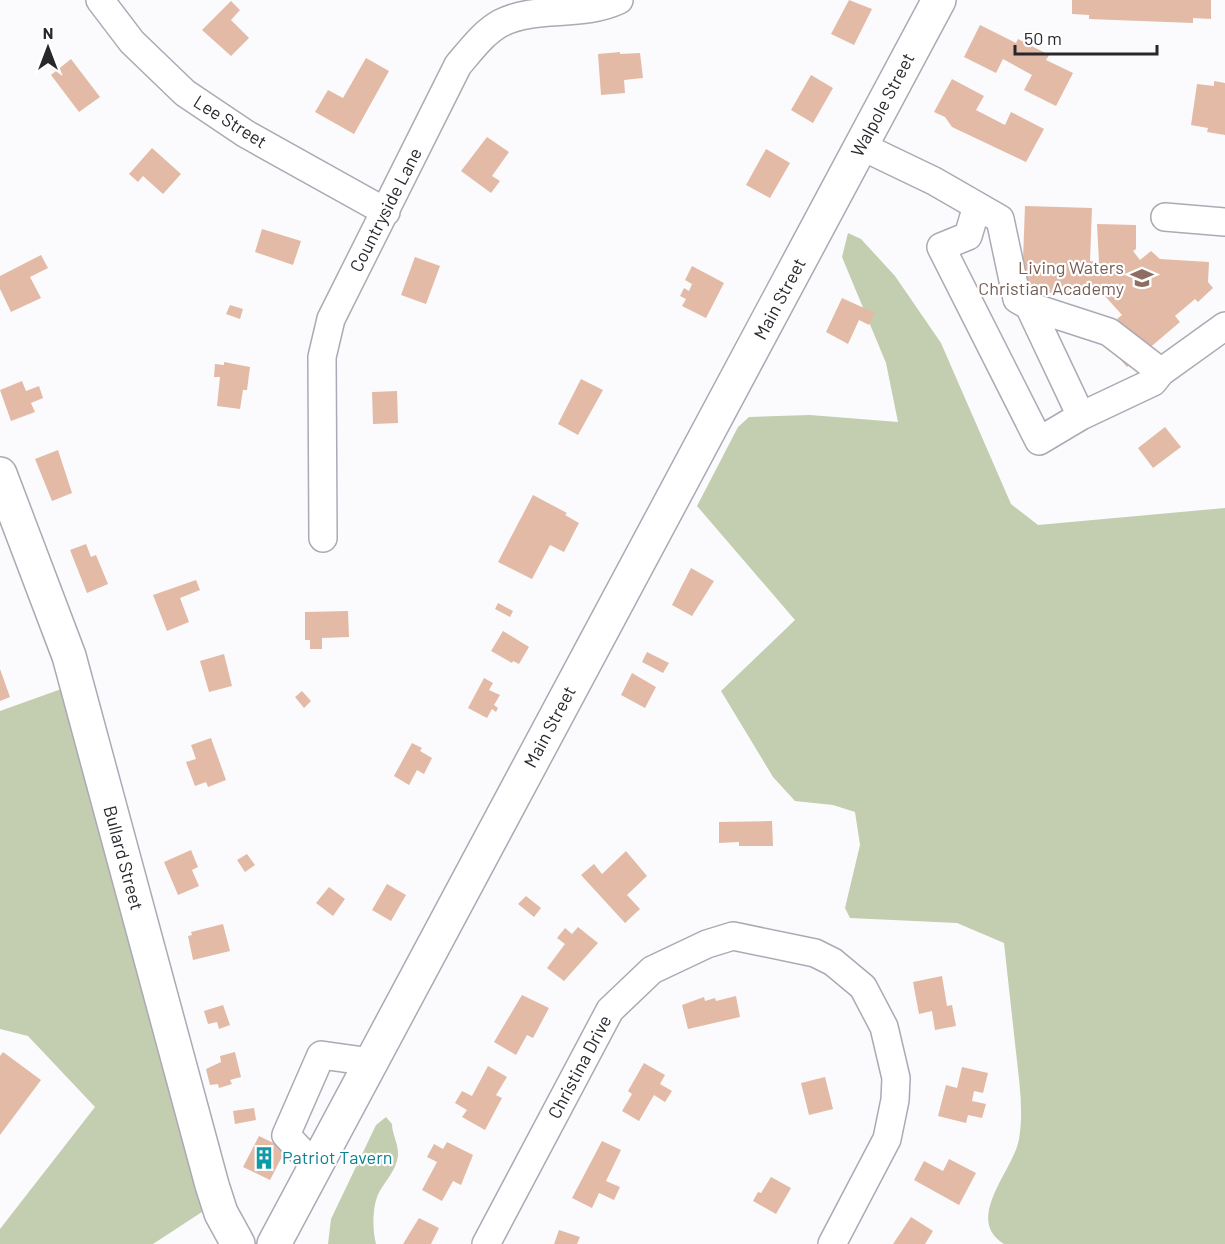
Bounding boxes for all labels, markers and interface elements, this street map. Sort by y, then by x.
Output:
north arrow [18,18,78,78]
scale bar [1015,18,1158,56]
text: N [43,23,53,42]
text: 50 m [1024,27,1062,49]
street label: Walpole Street [846,49,919,160]
street label: Lee Street [190,90,271,152]
street label: Countryside Lane [344,144,426,275]
street label: Main Street [748,254,810,343]
place label: Living Waters Christian Academy [978,256,1124,299]
school or university icon: Living Waters Christian Academy [1129,265,1155,291]
street label: Main Street [518,682,580,771]
street label: Bullard Street [99,803,148,912]
street label: Christina Drive [543,1011,616,1122]
building icon: Patriot Tavern [251,1145,277,1171]
place label: Patriot Tavern [282,1146,392,1168]

